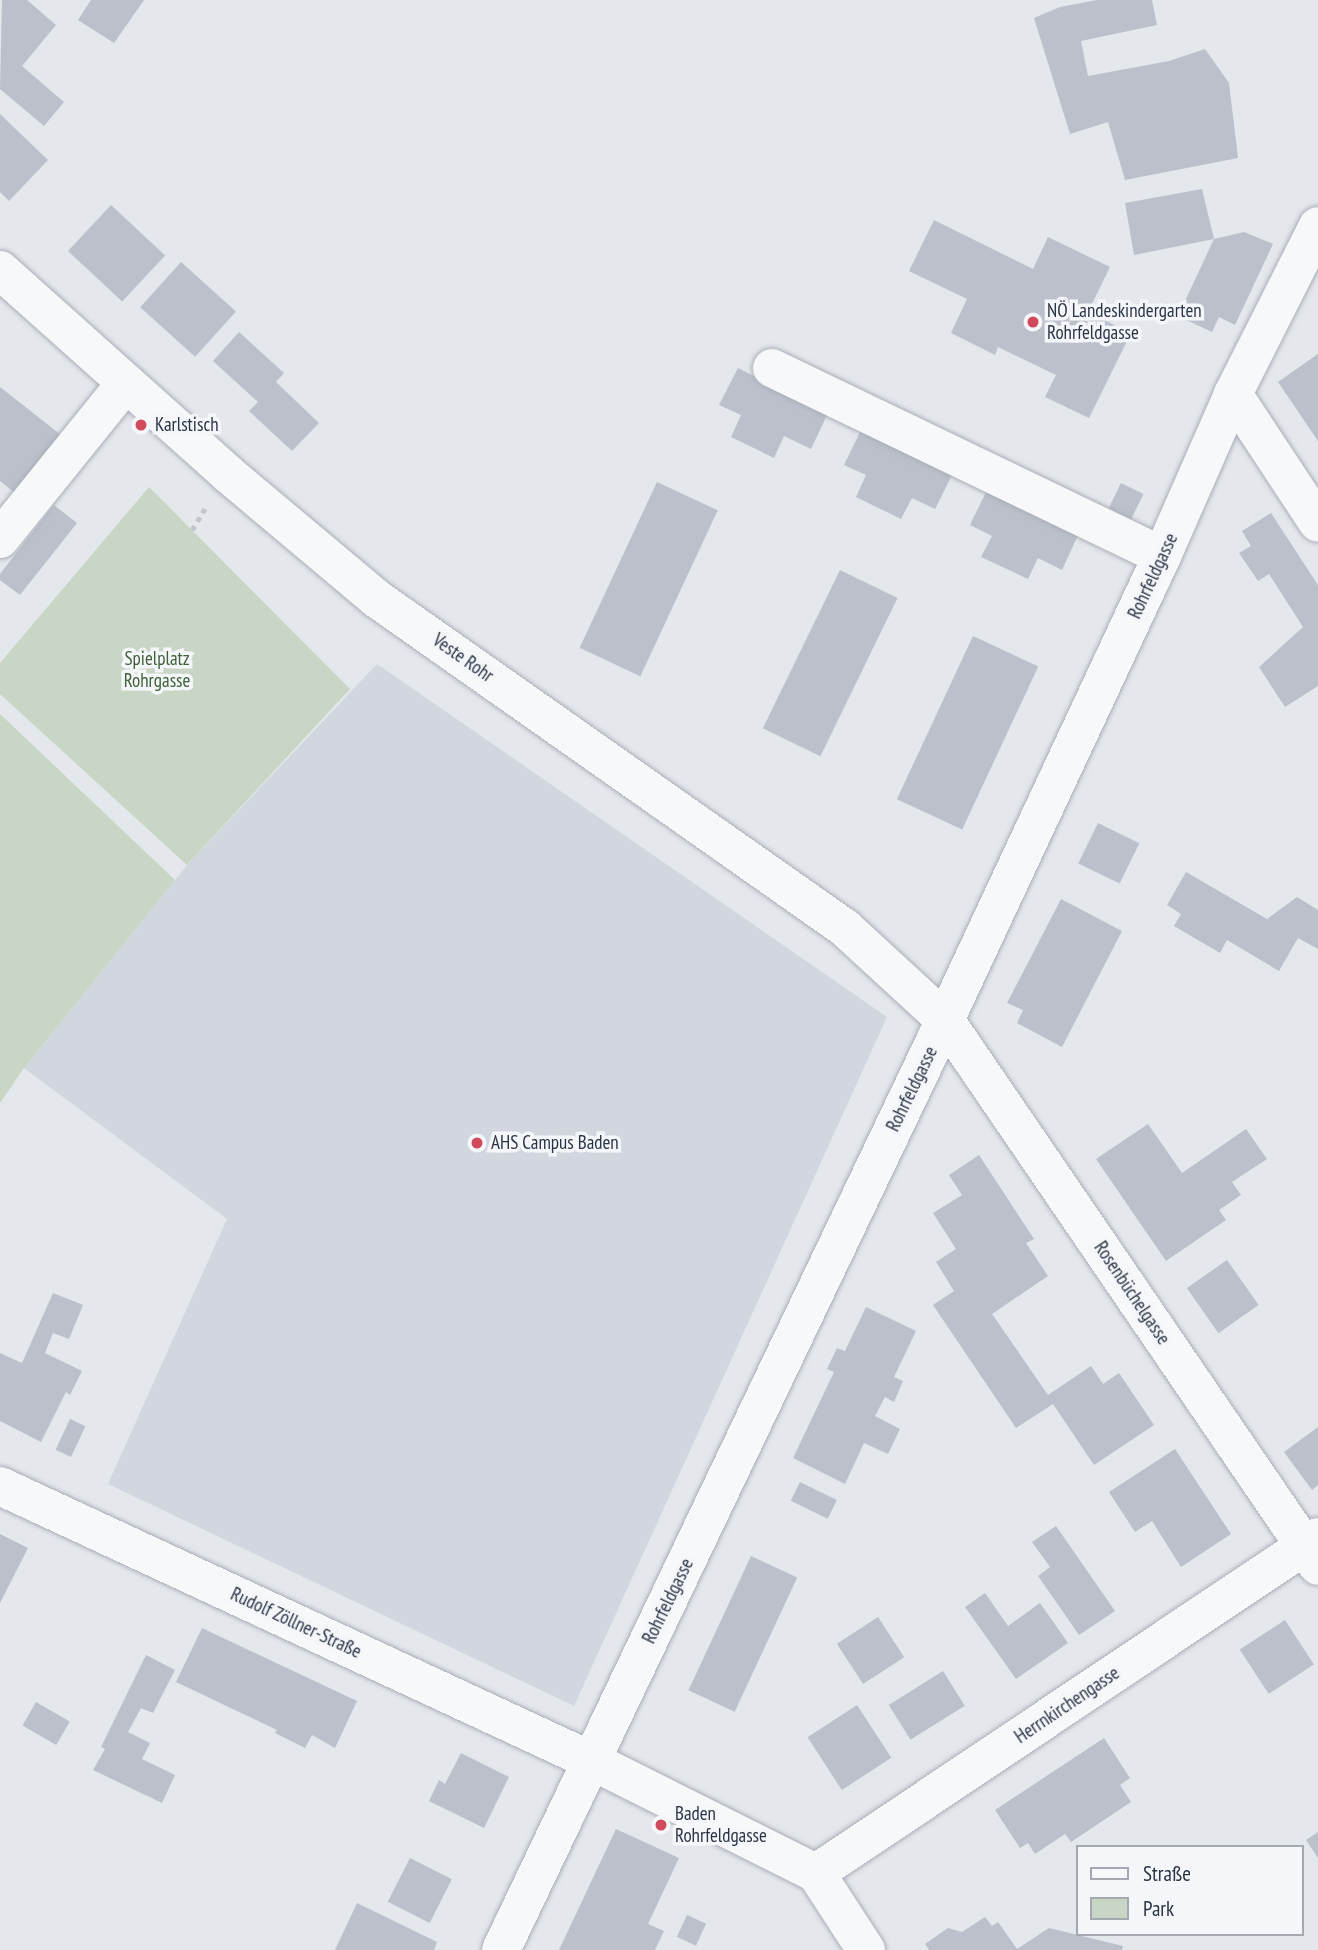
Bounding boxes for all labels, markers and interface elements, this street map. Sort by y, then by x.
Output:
place label: NÖ Landeskindergarten Rohrfeldgasse [1047,300,1202,344]
marker: NÖ Landeskindergarten Rohrfeldgasse [1025,314,1041,330]
place label: Karlstisch [155,414,219,436]
marker: Karlstisch [133,417,149,433]
street label: Rohrfeldgasse [1123,530,1183,622]
street label: Veste Rohr [428,629,498,687]
park label: Spielplatz Rohrgasse [124,648,190,692]
street label: Rohrfeldgasse [882,1043,942,1135]
place label: AHS Campus Baden [491,1132,619,1154]
marker: AHS Campus Baden [469,1135,485,1151]
street label: Rosenbüchelgasse [1089,1237,1175,1349]
street label: Rohrfeldgasse [638,1555,698,1647]
street label: Rudolf Zöllner-Straße [227,1583,365,1663]
street label: Herrnkirchengasse [1010,1662,1124,1748]
place label: Baden Rohrfeldgasse [675,1803,767,1847]
marker: Baden Rohrfeldgasse [653,1817,669,1833]
legend [1076,1845,1304,1936]
text: Straße [1143,1860,1191,1887]
text: Park [1143,1895,1174,1922]

